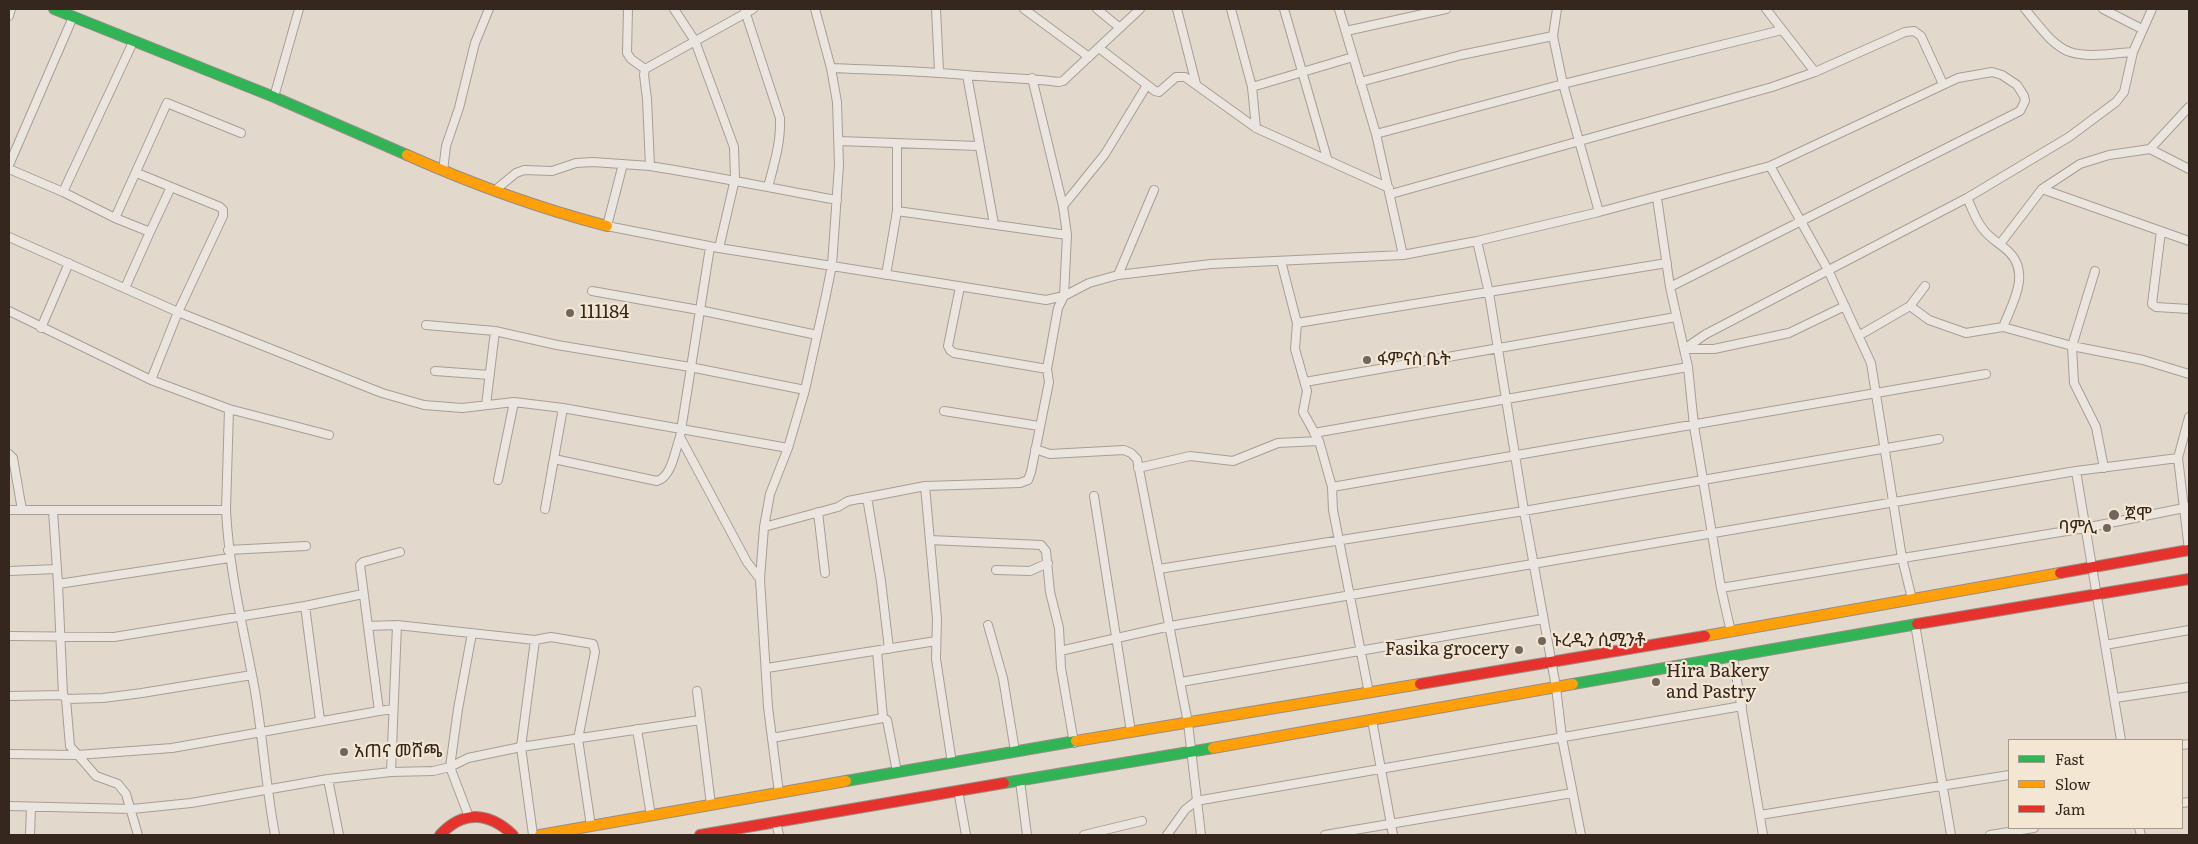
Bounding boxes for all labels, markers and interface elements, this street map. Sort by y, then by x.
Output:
place label: 111184 [580,302,629,324]
marker: 111184 [564,307,576,319]
place label: ፋምናስ ቤት [1377,349,1451,371]
marker: ፋምናስ ቤት [1361,354,1373,366]
place label: ጀሞ [2125,504,2152,526]
marker: ጀሞ [2107,508,2121,522]
place label: ባምሊ [2059,517,2097,539]
marker: ባምሊ [2101,522,2113,534]
place label: ኑረዲን ሲሚንቶ [1552,630,1646,652]
marker: ኑረዲን ሲሚንቶ [1536,635,1548,647]
place label: Fasika grocery [1385,639,1509,661]
marker: Fasika grocery [1513,644,1525,656]
place label: Hira Bakery and Pastry [1666,661,1769,704]
marker: Hira Bakery and Pastry [1650,676,1662,688]
legend [2008,739,2183,829]
place label: አጠና መሸጫ [354,741,443,763]
marker: አጠና መሸጫ [338,746,350,758]
text: Fast [2055,747,2084,770]
text: Slow [2055,772,2090,795]
text: Jam [2055,797,2085,820]

